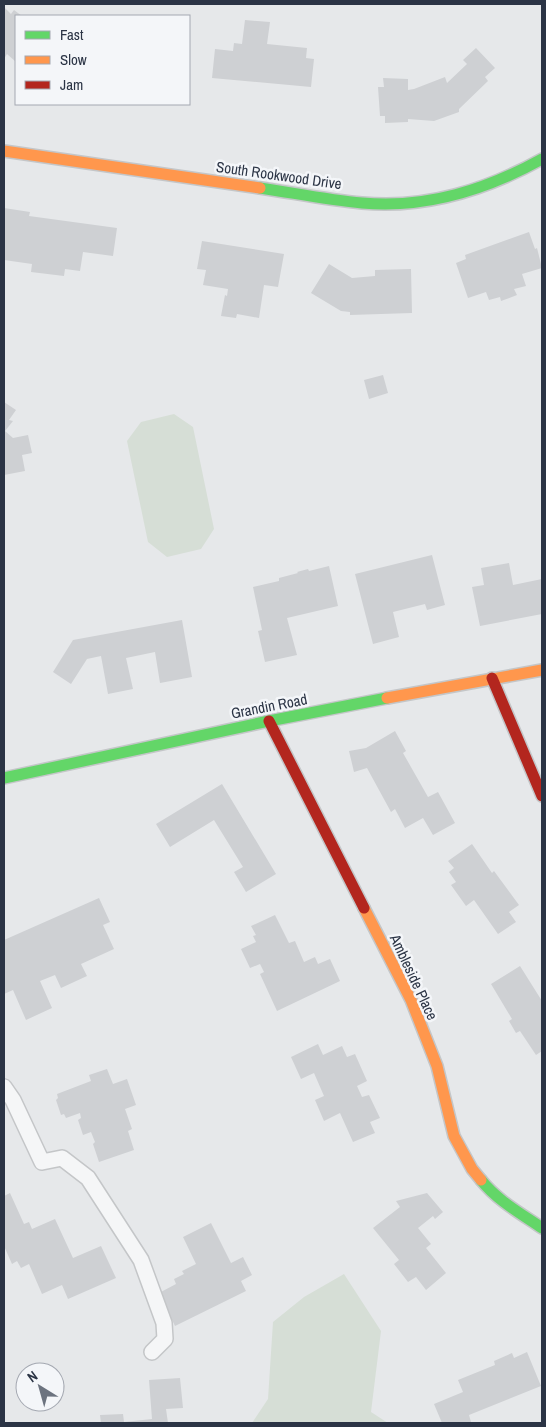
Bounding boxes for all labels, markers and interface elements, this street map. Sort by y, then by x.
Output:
legend [15,15,190,105]
text: Fast [60,24,84,45]
text: Slow [60,49,87,70]
text: Jam [60,74,83,95]
street label: South Rookwood Drive [215,156,343,194]
street label: Grandin Road [229,688,309,724]
street label: Ambleside Place [385,930,443,1023]
north arrow [15,1362,65,1412]
text: N [23,1367,41,1386]

